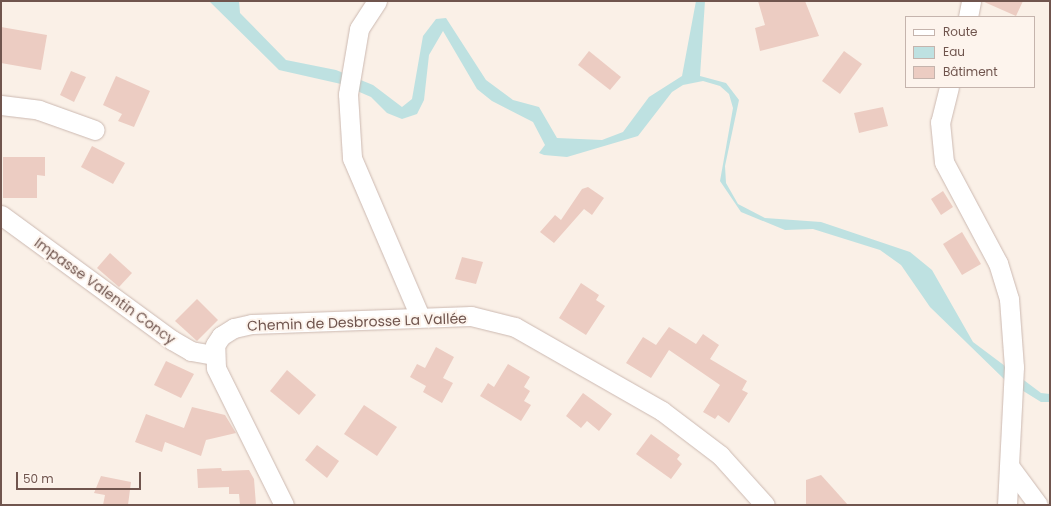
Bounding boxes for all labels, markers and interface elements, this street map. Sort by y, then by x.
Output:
legend [905,16,1035,88]
text: Route [943,23,977,40]
text: Eau [943,43,965,60]
text: Bâtiment [943,63,998,80]
street label: Impasse Valentin Concy [31,234,179,348]
street label: Chemin de Desbrosse La Vallée [247,310,467,334]
scale bar [18,464,143,490]
text: 50 m [23,470,54,487]

